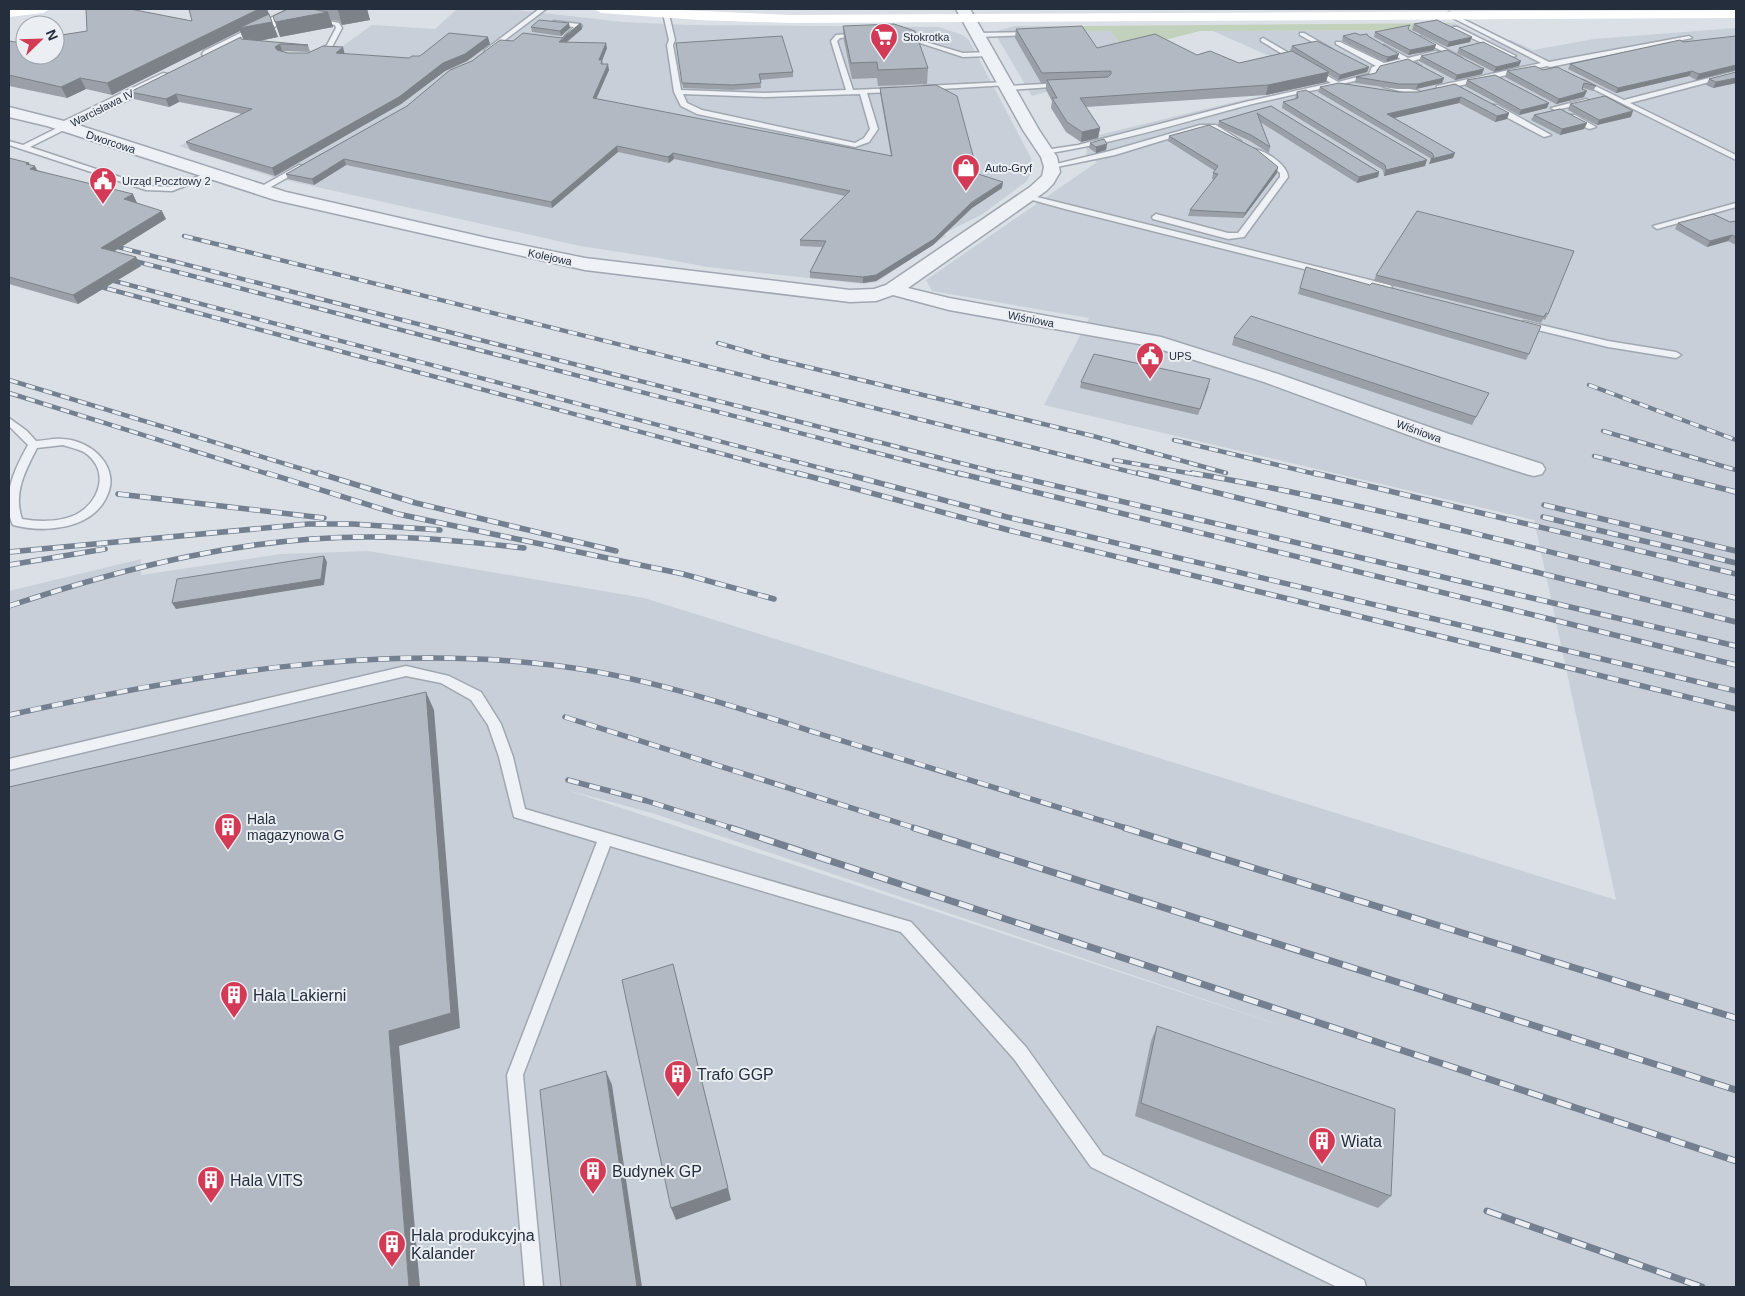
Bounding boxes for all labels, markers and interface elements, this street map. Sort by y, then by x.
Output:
north arrow [15,15,65,65]
supermarket icon: Stokrotka [869,22,899,61]
text: N [43,27,61,43]
place label: Stokrotka [903,31,950,43]
street label: Warcisława IV [68,87,136,129]
street label: Dworcowa [85,128,138,156]
shop icon: Auto-Gryf [951,153,981,192]
place label: Auto-Gryf [985,162,1033,174]
public building icon: Urząd Pocztowy 2 [88,166,118,205]
place label: Urząd Pocztowy 2 [122,175,211,187]
street label: Kolejowa [527,246,574,268]
street label: Wiśniowa [1007,309,1056,330]
public building icon: UPS [1135,341,1165,380]
place label: UPS [1169,350,1192,362]
street label: Wiśniowa [1395,417,1444,445]
place label: Hala magazynowa G [247,811,344,843]
building icon: Hala magazynowa G [213,812,243,851]
building icon: Hala Lakierni [219,980,249,1019]
place label: Hala Lakierni [253,987,346,1004]
building icon: Trafo GGP [663,1059,693,1098]
place label: Trafo GGP [697,1066,774,1083]
building icon: Wiata [1307,1126,1337,1165]
place label: Wiata [1341,1133,1382,1150]
building icon: Budynek GP [578,1156,608,1195]
place label: Budynek GP [612,1163,702,1180]
building icon: Hala VITS [196,1165,226,1204]
place label: Hala VITS [230,1172,303,1189]
place label: Hala produkcyjna Kalander [411,1227,535,1262]
building icon: Hala produkcyjna Kalander [377,1229,407,1268]

